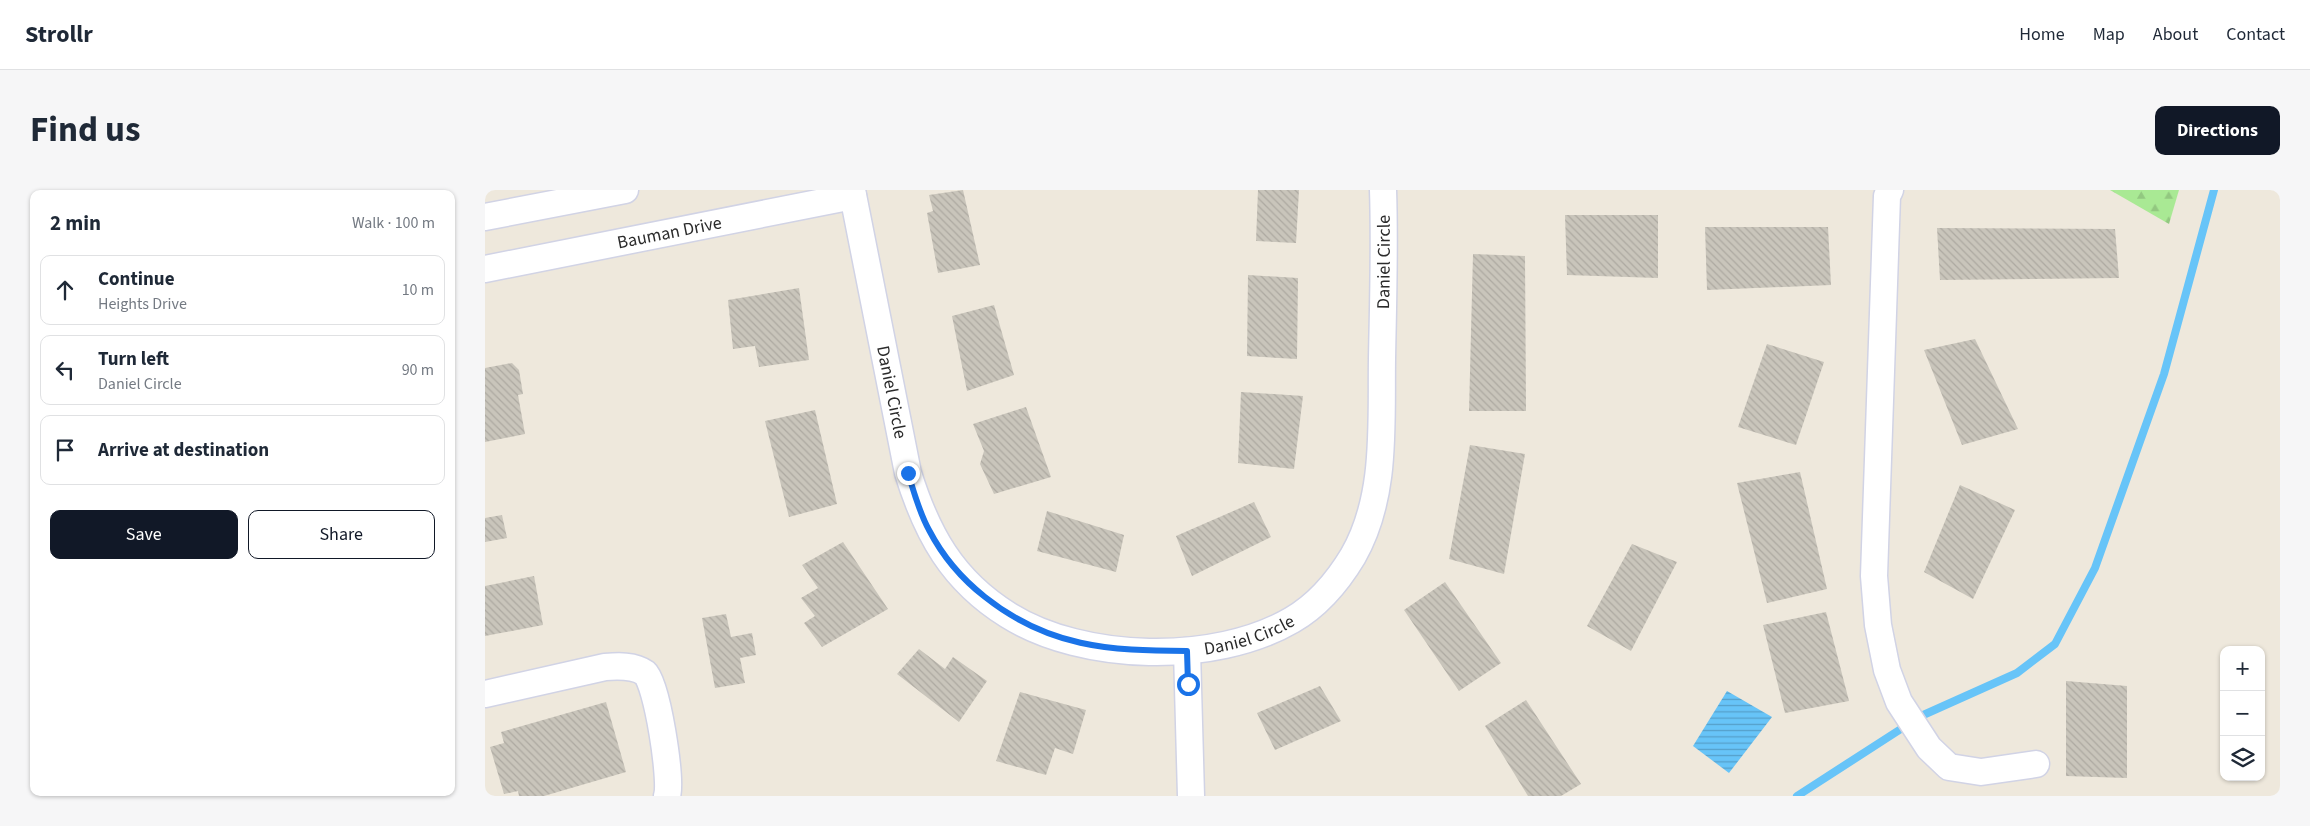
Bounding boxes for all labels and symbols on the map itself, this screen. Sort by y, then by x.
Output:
street label: Bauman Drive [615,210,724,255]
street label: Daniel Circle [1371,215,1397,309]
street label: Daniel Circle [870,344,913,441]
route end [897,462,920,485]
street label: Daniel Circle [1202,609,1299,662]
route start [1177,673,1200,696]

